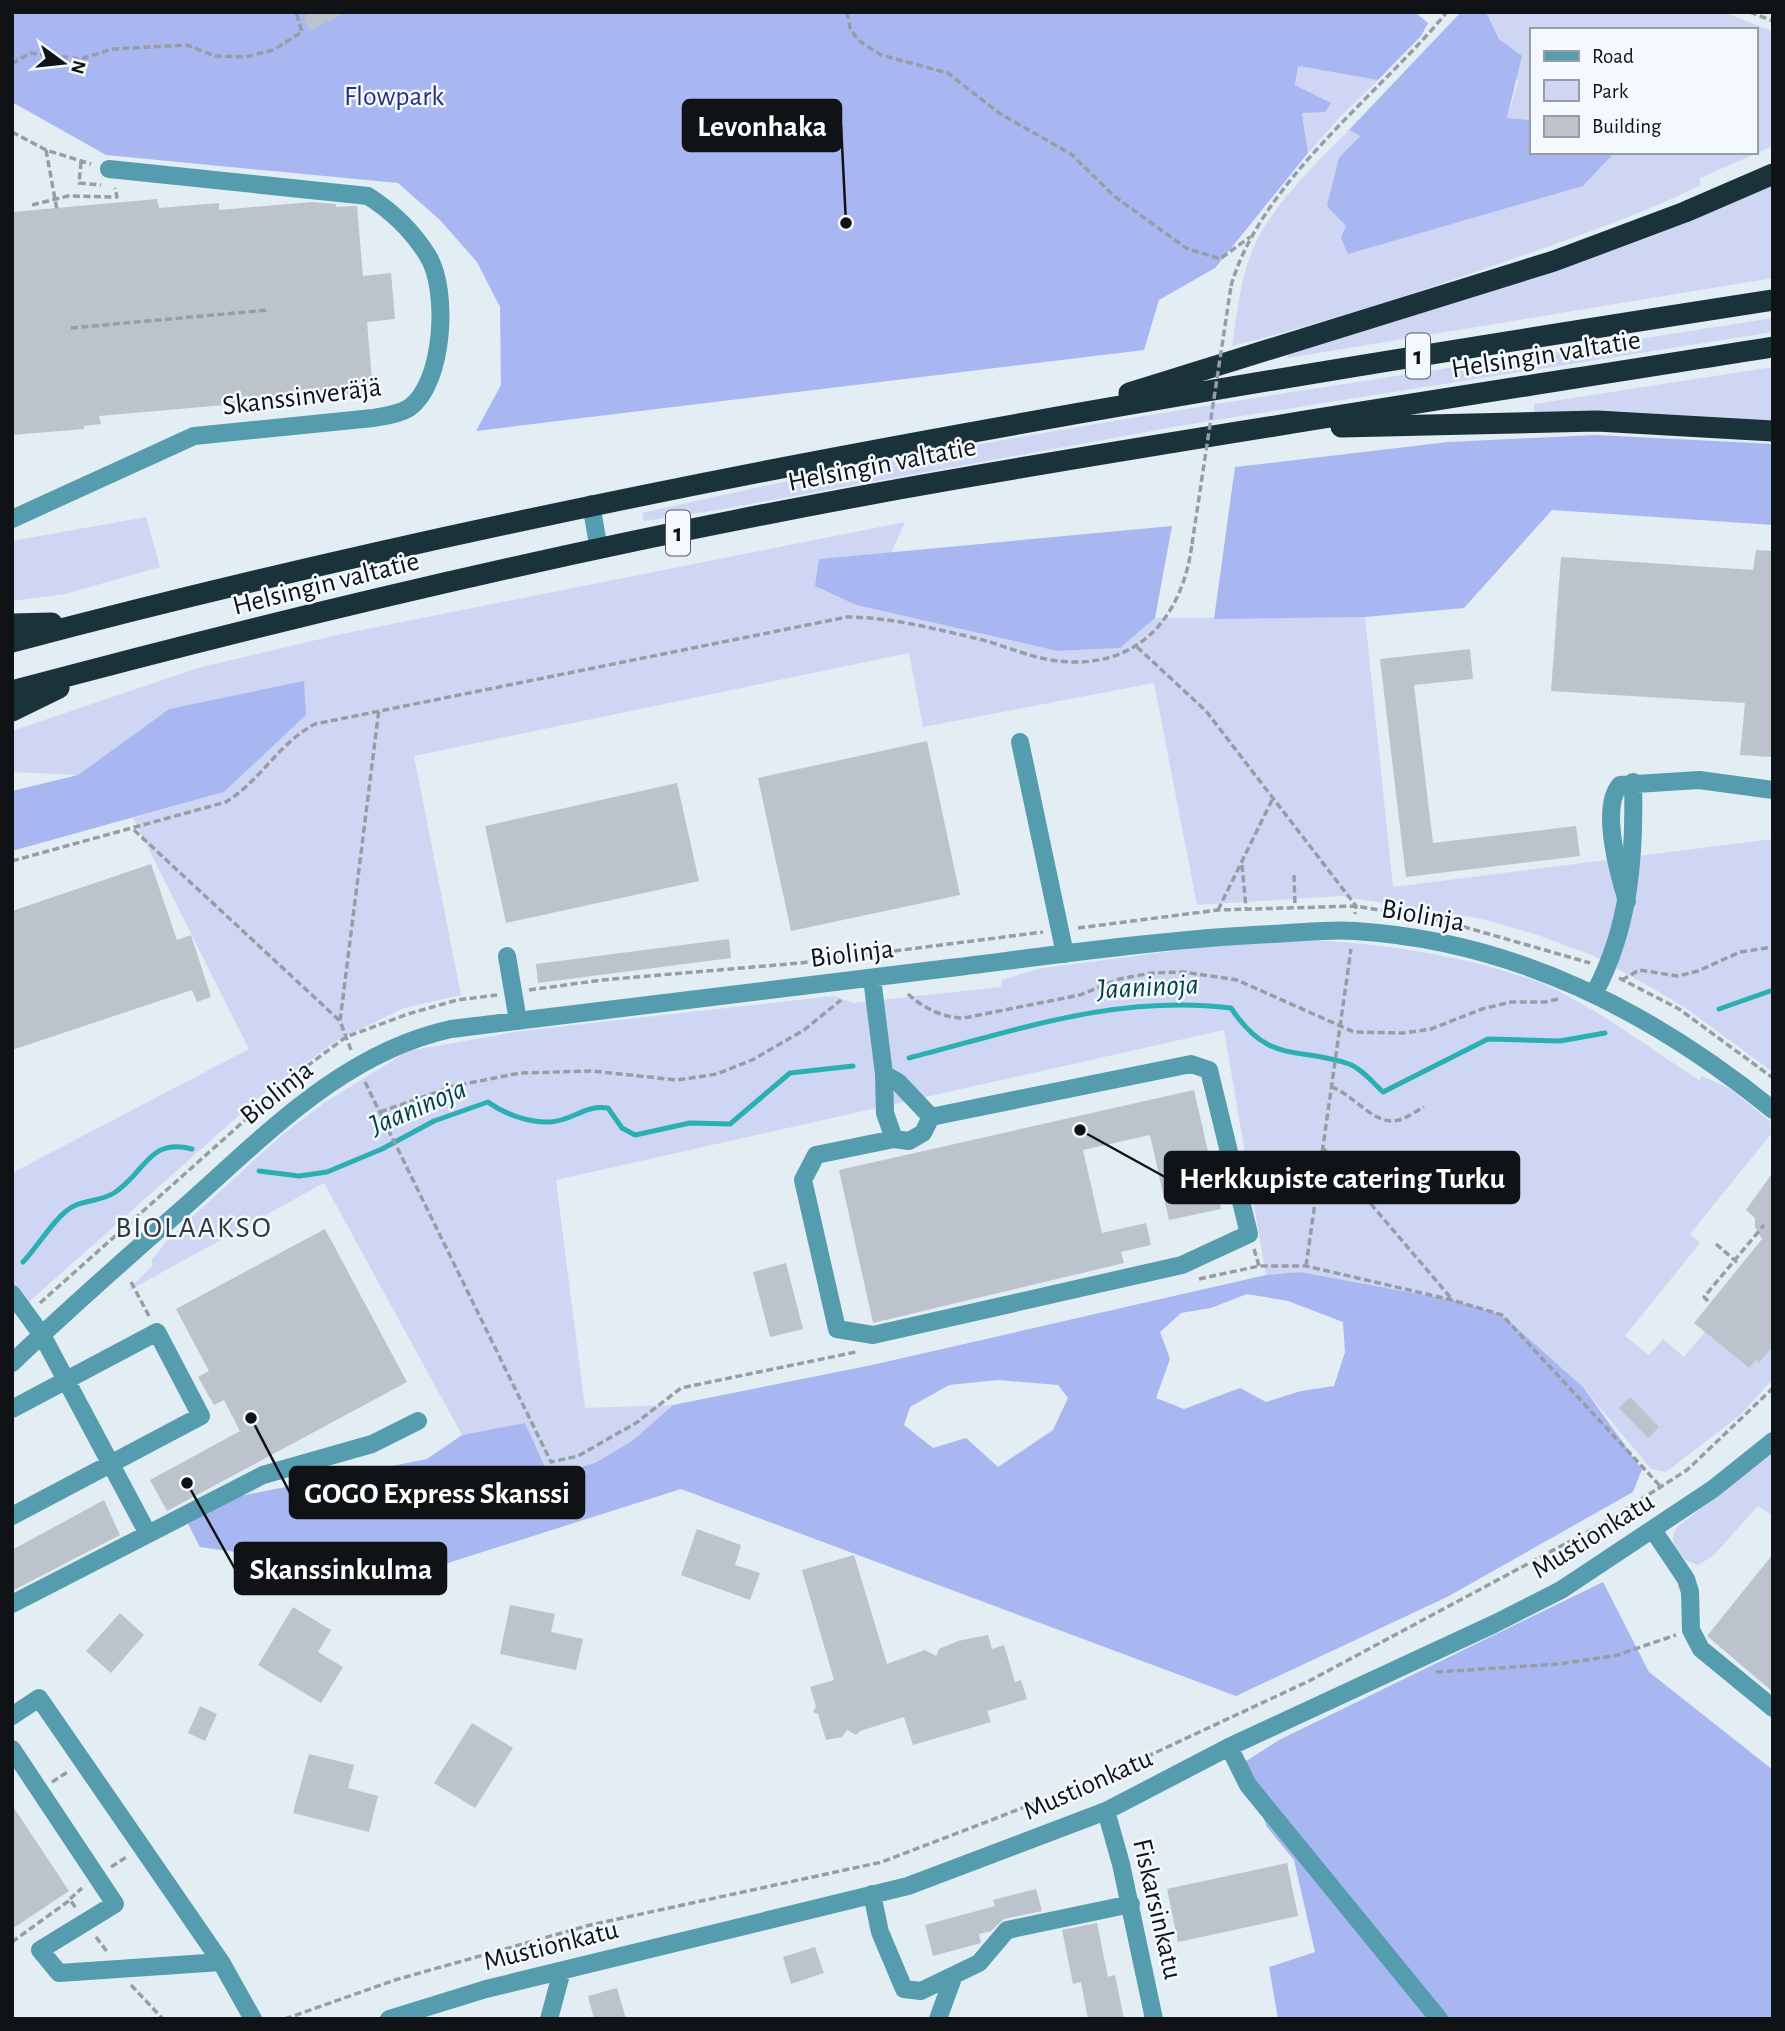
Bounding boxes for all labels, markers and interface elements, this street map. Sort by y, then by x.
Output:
north arrow [28,28,98,98]
legend [1530,28,1757,154]
text: Road [1592,46,1634,67]
text: N [67,58,89,76]
text: Park [1592,81,1629,102]
park label: Flowpark [344,83,444,111]
callout: Levonhaka [683,100,841,151]
text: Levonhaka [697,112,827,142]
text: Building [1592,116,1662,137]
street label: Helsingin valtatie [1449,326,1643,384]
road number: 1 [1406,334,1430,378]
street label: Skanssinveräjä [221,373,383,421]
street label: Helsingin valtatie [785,433,979,497]
road number: 1 [666,510,690,555]
street label: Helsingin valtatie [230,547,422,621]
street label: Biolinja [1379,895,1467,937]
street label: Biolinja [809,935,895,973]
water label: Jaaninoja [1095,969,1200,1005]
street label: Biolinja [236,1056,319,1130]
water label: Jaaninoja [364,1073,471,1141]
callout: Herkkupiste catering Turku [1165,1152,1519,1203]
text: Herkkupiste catering Turku [1179,1164,1505,1194]
district label: BIOLAAKSO [115,1213,273,1243]
callout: GOGO Express Skanssi [290,1467,584,1518]
text: GOGO Express Skanssi [304,1479,570,1509]
street label: Mustionkatu [1527,1488,1659,1584]
callout: Skanssinkulma [235,1543,446,1594]
text: Skanssinkulma [249,1555,433,1585]
street label: Mustionkatu [1019,1744,1157,1826]
street label: Fiskarsinkatu [1127,1836,1187,1982]
street label: Mustionkatu [481,1916,621,1976]

